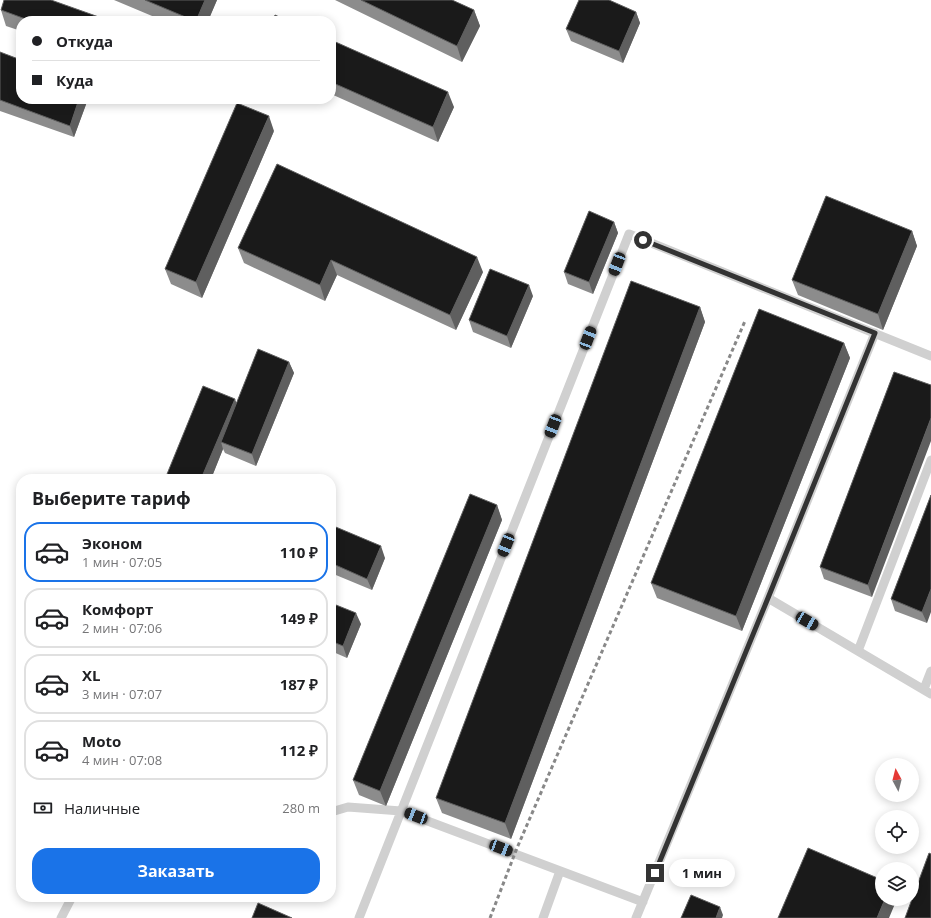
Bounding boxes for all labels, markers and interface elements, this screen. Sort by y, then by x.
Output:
text: Откуда [56,31,113,51]
text: Куда [56,70,94,90]
route start [634,231,652,249]
car [607,251,627,277]
car [578,325,598,351]
car [543,413,563,439]
text: Выберите тариф [32,486,191,510]
car [496,532,516,558]
text: Эконом [82,533,142,553]
icon: car [34,534,70,570]
text: 110 ₽ [280,542,318,562]
text: 1 мин · 07:05 [82,553,162,571]
text: Комфорт [82,599,153,619]
icon: car [34,600,70,636]
text: 149 ₽ [280,608,318,628]
car [794,610,820,632]
text: 2 мин · 07:06 [82,619,162,637]
text: XL [82,665,100,685]
icon: car [34,666,70,702]
text: 187 ₽ [280,674,318,694]
text: 3 мин · 07:07 [82,685,162,703]
text: Moto [82,731,121,751]
icon: car [34,732,70,768]
text: 112 ₽ [280,740,318,760]
text: 4 мин · 07:08 [82,751,162,769]
north arrow [875,758,919,802]
map controls [875,758,919,906]
icon: cash [32,797,54,819]
text: Наличные [64,798,140,818]
text: 280 m [282,799,320,817]
car [403,806,429,826]
button: locate [875,810,919,854]
car [488,838,514,858]
button: Заказать [32,848,320,894]
callout: 1 мин [669,859,735,887]
button: layers [875,862,919,906]
route end [646,864,664,882]
text: 1 мин [682,864,722,882]

